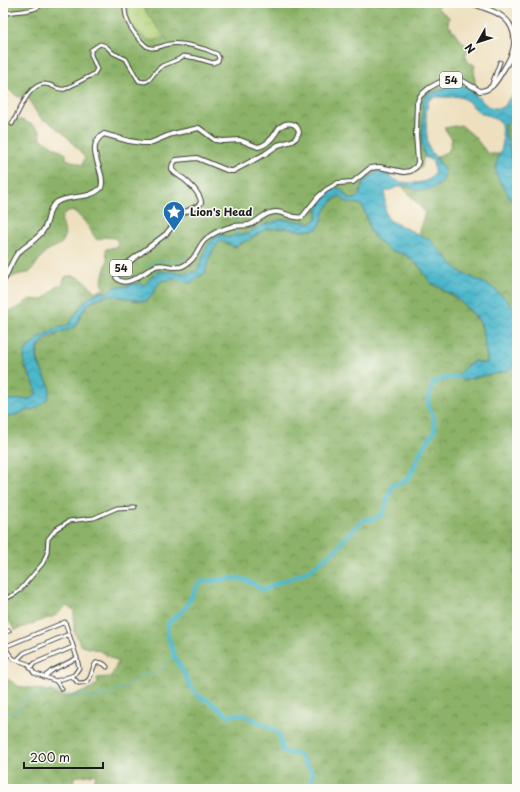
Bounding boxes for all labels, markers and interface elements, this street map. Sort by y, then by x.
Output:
north arrow [458,22,498,62]
text: N [460,40,479,57]
road number: 54 [440,72,462,88]
place icon: Lion's Head [161,199,187,232]
place label: Lion's Head [190,203,253,220]
road number: 54 [110,260,132,276]
scale bar [24,744,103,770]
text: 200 m [30,748,70,766]

